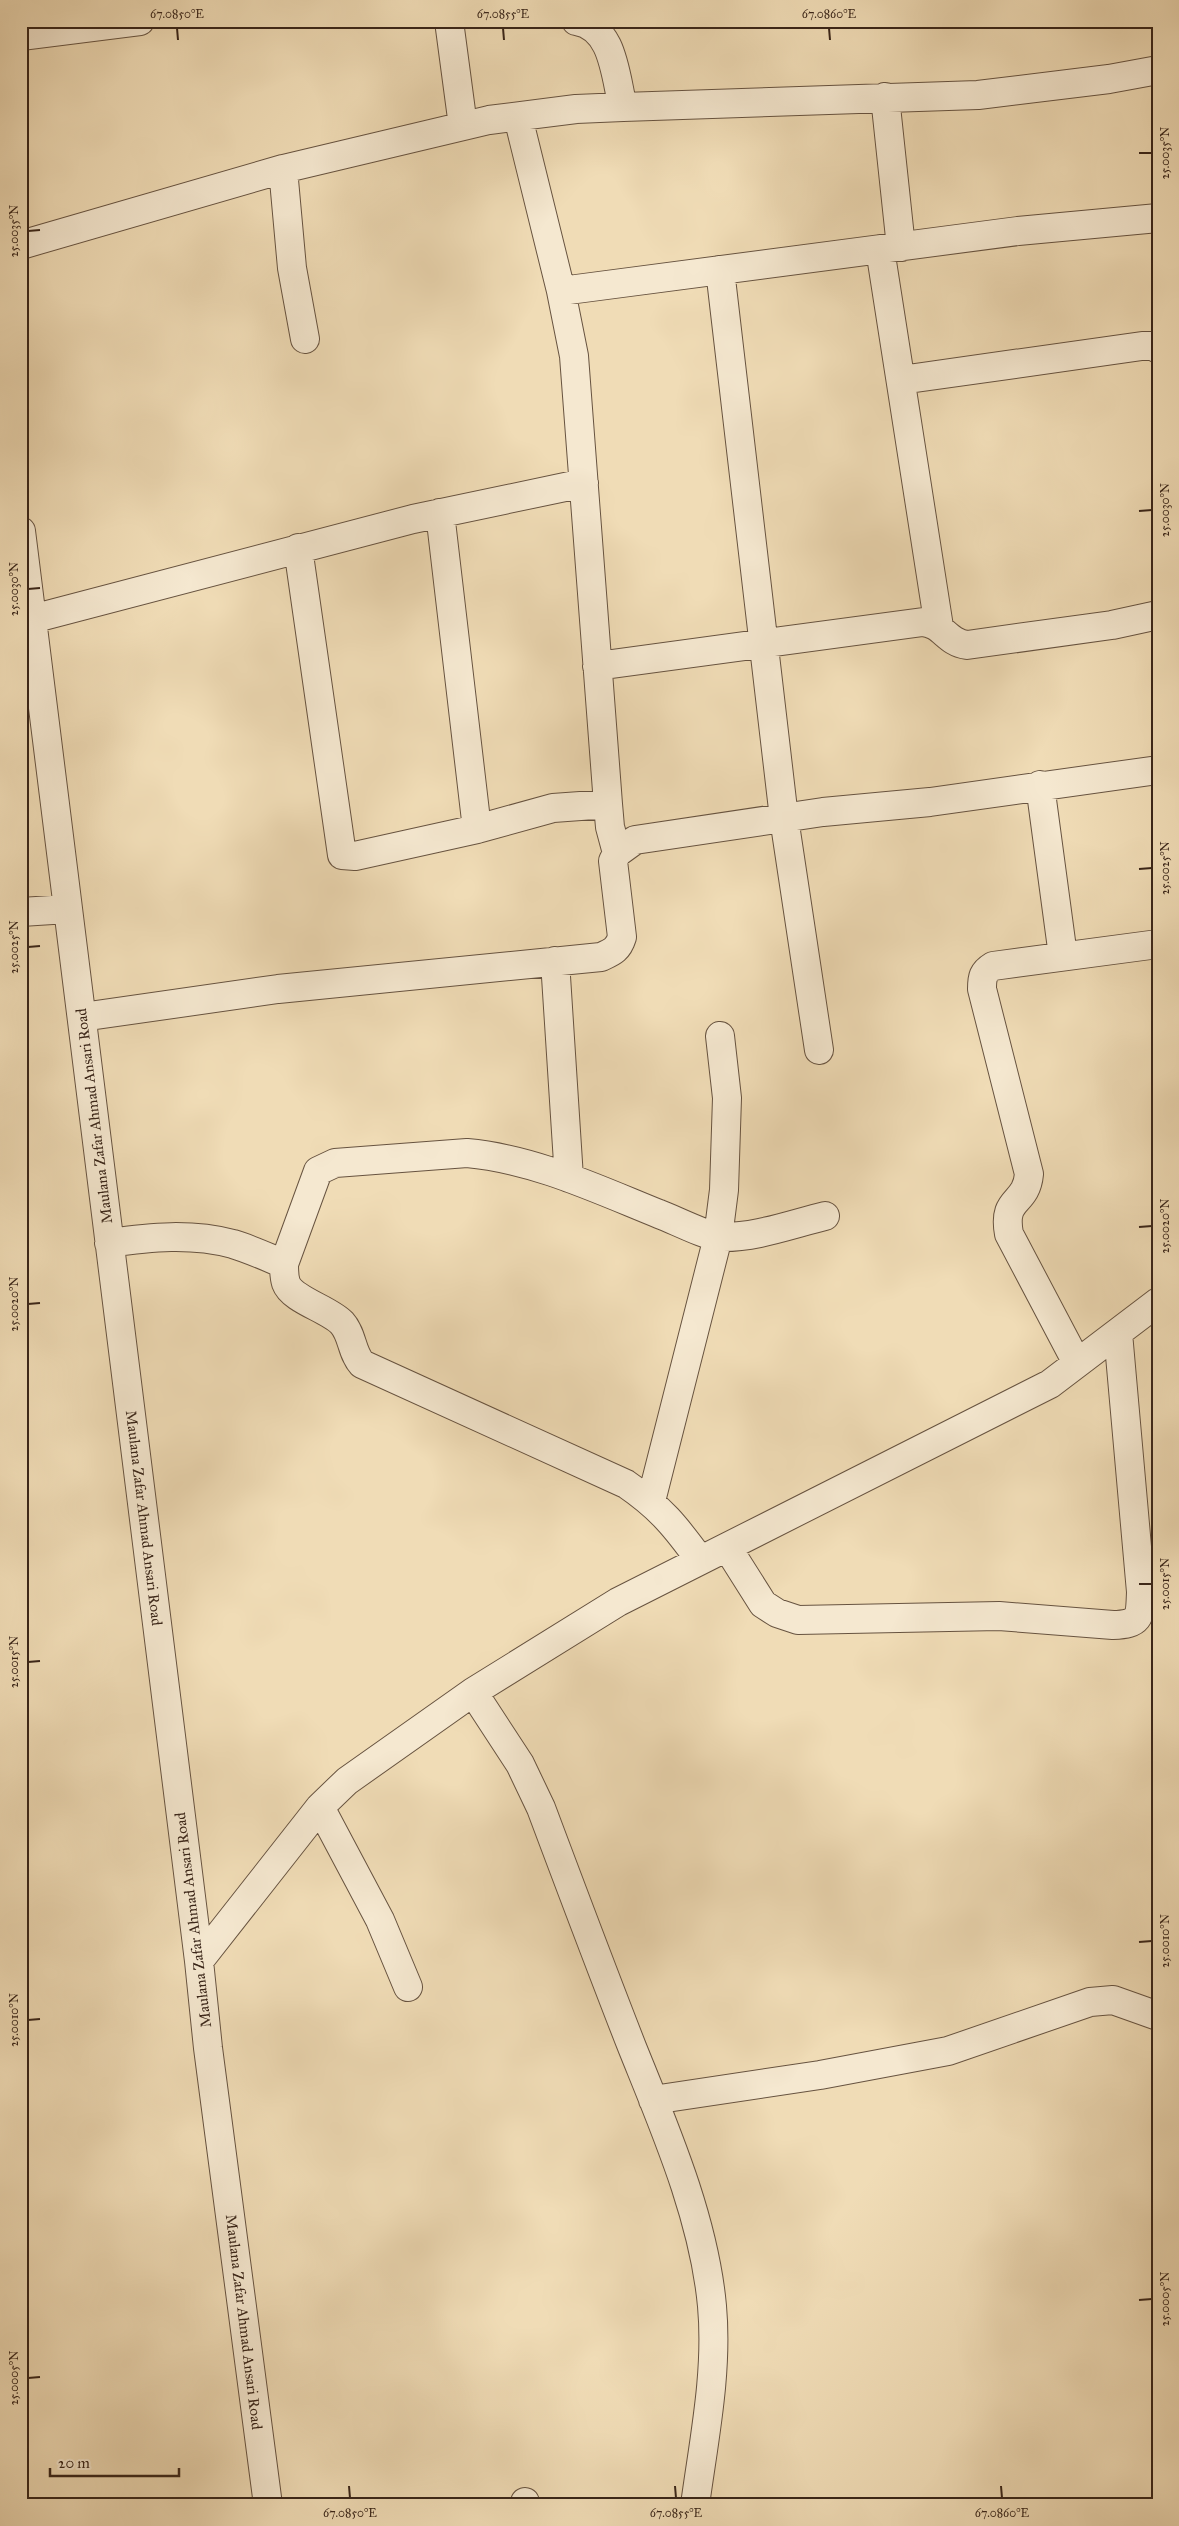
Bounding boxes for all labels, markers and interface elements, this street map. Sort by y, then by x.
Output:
text: 67.0850°E [150,7,204,21]
text: 67.0855°E [477,7,530,21]
text: 67.0860°E [802,7,857,21]
text: 25.0035°N [1158,127,1172,179]
text: 25.0035°N [7,205,21,257]
text: 25.0030°N [1158,483,1172,537]
text: 25.0030°N [7,562,21,616]
text: 25.0025°N [1158,841,1172,895]
text: 25.0025°N [7,920,21,974]
street label: Maulana Zafar Ahmad Ansari Road [72,1007,116,1225]
text: 25.0020°N [1158,1199,1172,1254]
text: 25.0020°N [7,1277,21,1332]
street label: Maulana Zafar Ahmad Ansari Road [122,1409,166,1627]
text: 25.0015°N [1158,1558,1172,1610]
text: 25.0015°N [7,1636,21,1688]
street label: Maulana Zafar Ahmad Ansari Road [171,1811,215,2029]
text: 25.0010°N [1158,1914,1172,1968]
text: 25.0010°N [7,1993,21,2047]
street label: Maulana Zafar Ahmad Ansari Road [222,2213,266,2431]
text: 25.0005°N [1158,2272,1172,2326]
text: 25.0005°N [7,2351,21,2405]
scale bar [50,2446,179,2478]
text: 20 m [58,2454,90,2472]
text: 67.0850°E [323,2506,377,2520]
text: 67.0855°E [650,2506,703,2520]
text: 67.0860°E [975,2506,1030,2520]

